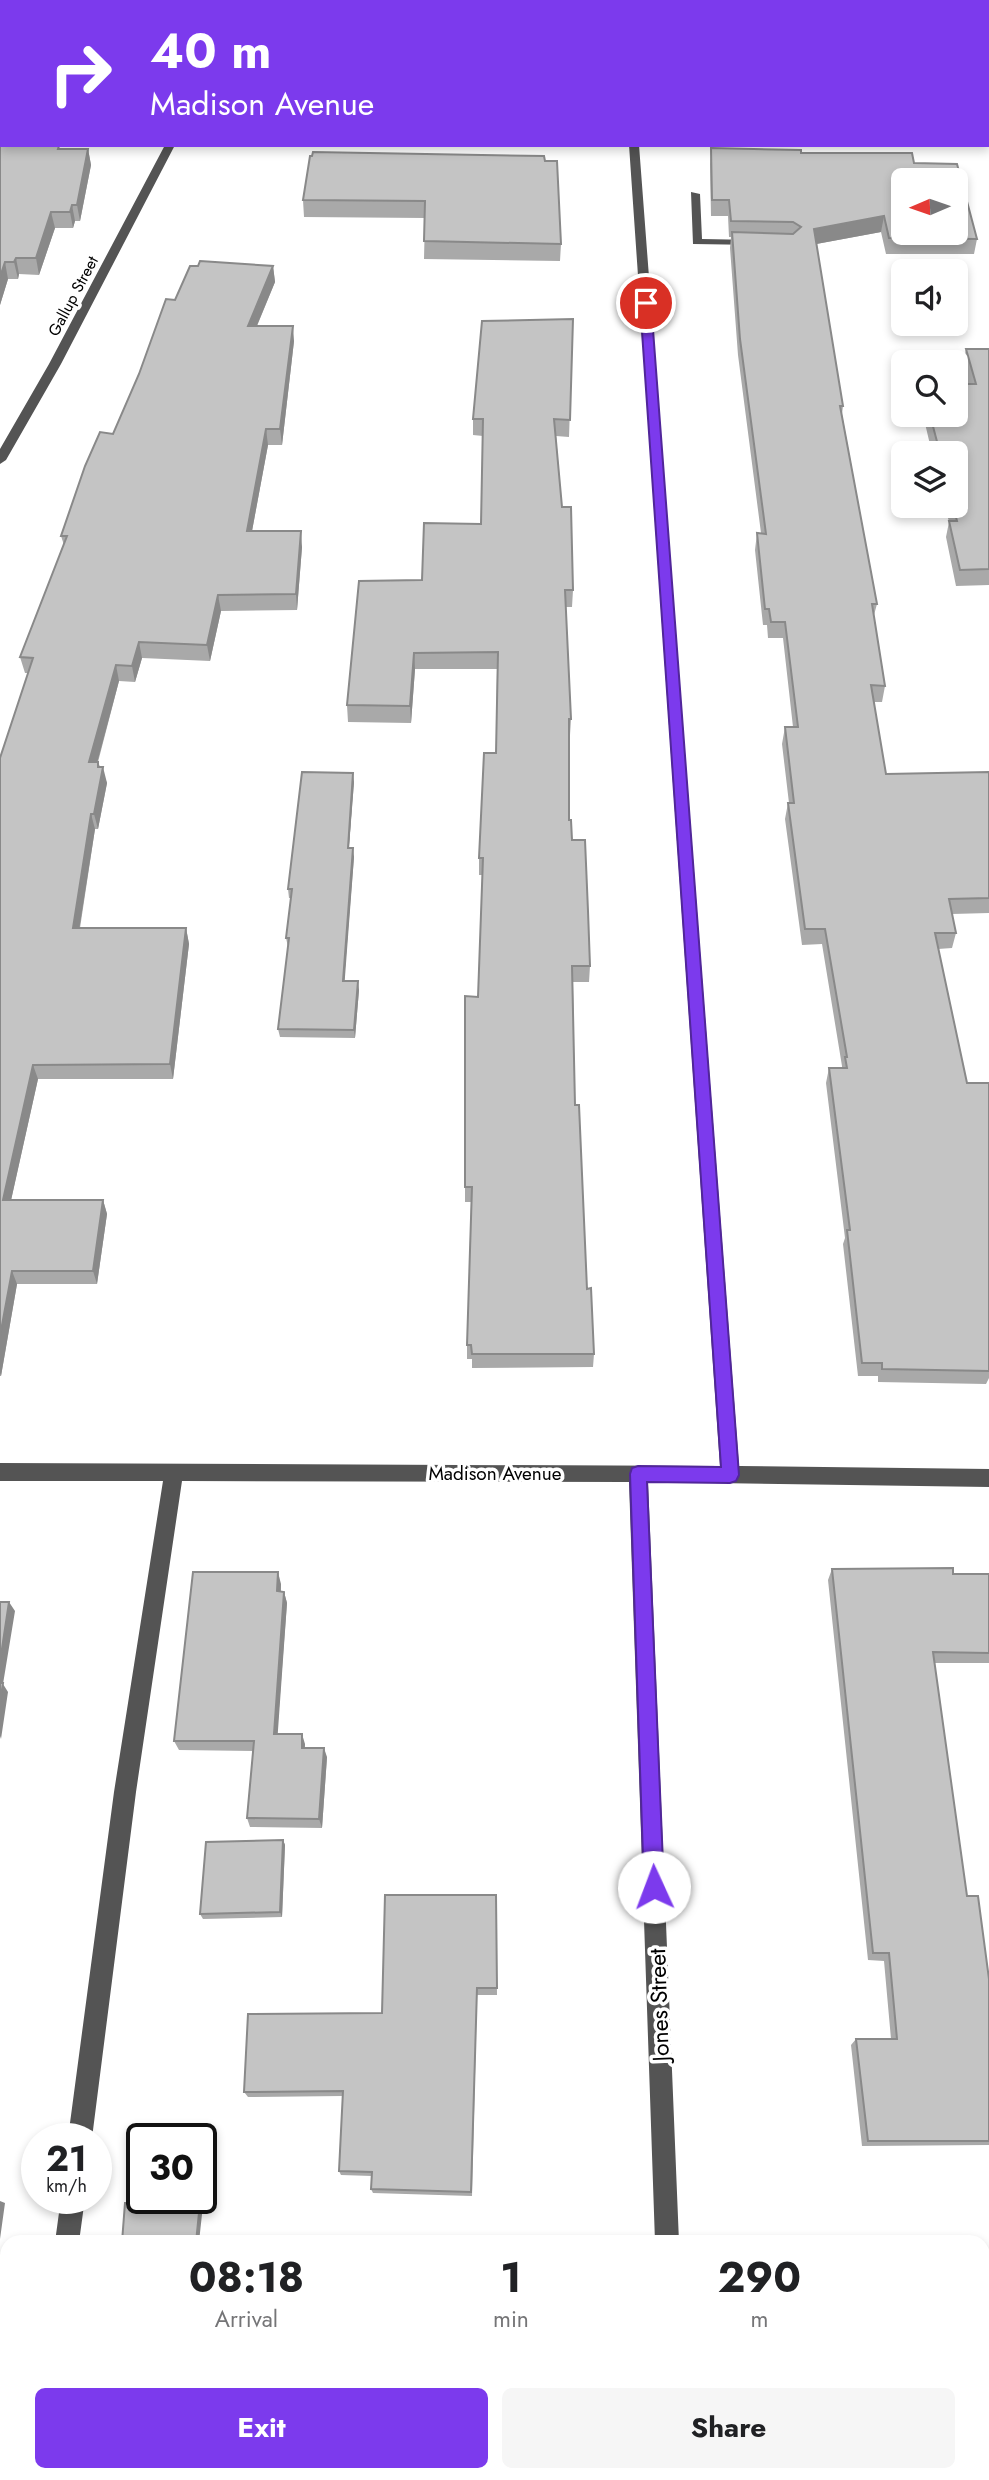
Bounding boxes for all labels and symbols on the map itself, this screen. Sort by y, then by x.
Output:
north arrow [891,168,968,245]
street label: Gallup Street [42,252,104,340]
pin [616,273,676,333]
street label: Madison Avenue [428,1460,562,1487]
position arrow [617,1850,691,1924]
street label: Jones Street [640,1947,678,2065]
speed limit sign: 30 [126,2123,217,2214]

